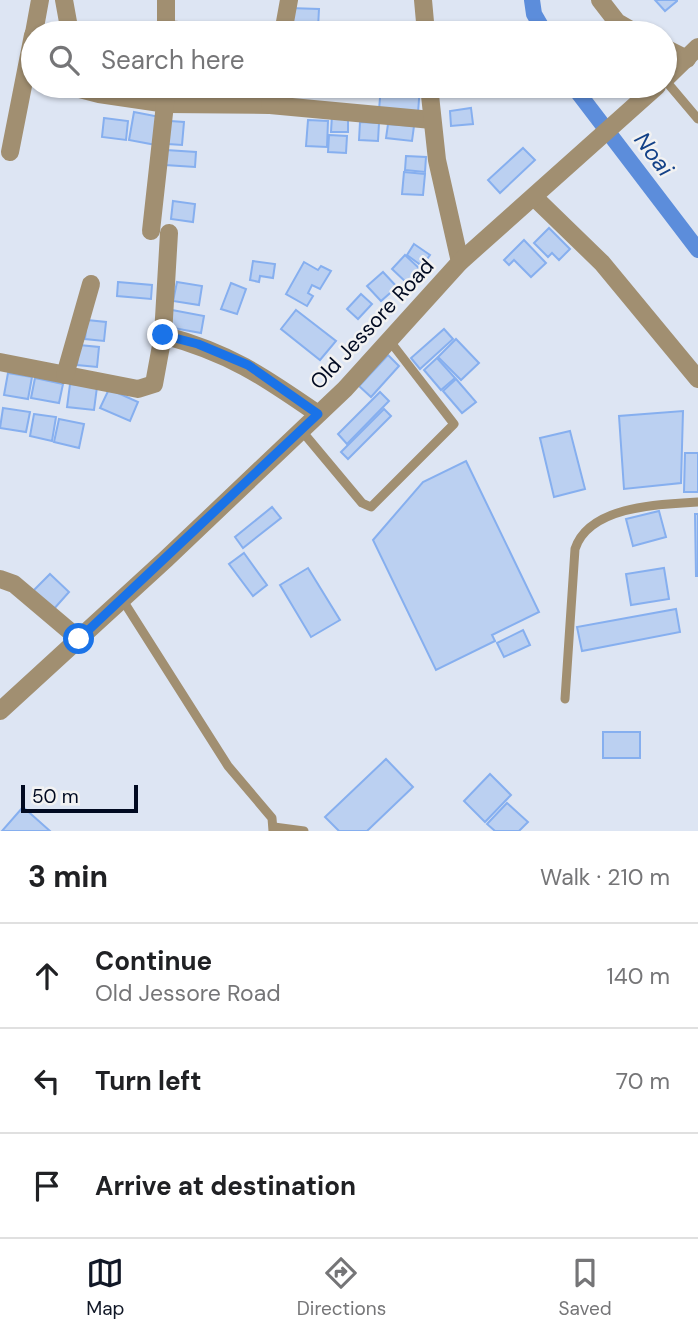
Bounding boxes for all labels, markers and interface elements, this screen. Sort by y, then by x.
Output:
search box [21,21,677,98]
icon: search [45,41,83,79]
text: Search here [101,43,244,77]
water label: Noai [628,126,681,182]
street label: Old Jessore Road [304,252,440,396]
route end [147,319,178,350]
route start [63,623,94,654]
scale bar [21,782,138,814]
text: 50 m [32,784,79,809]
text: 3 min [28,857,108,896]
text: Walk · 210 m [540,862,670,892]
text: Continue [95,944,212,978]
icon: ahead [28,957,66,995]
text: 140 m [607,961,670,991]
text: Old Jessore Road [95,978,281,1008]
icon: left [28,1062,66,1100]
text: Turn left [95,1064,202,1098]
text: 70 m [616,1066,670,1096]
icon: arrive [28,1167,66,1205]
text: Arrive at destination [95,1169,356,1203]
tab: Map [86,1254,124,1321]
tab: Directions [297,1254,386,1321]
tab: Saved [559,1254,612,1321]

